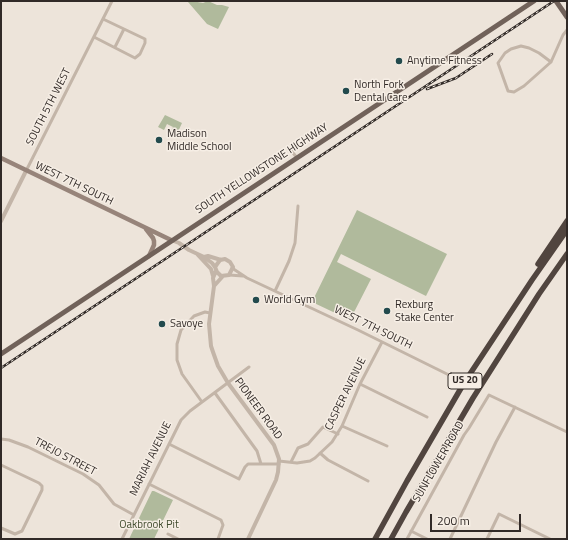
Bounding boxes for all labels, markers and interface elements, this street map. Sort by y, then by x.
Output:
place label: Anytime Fitness [407,54,482,68]
marker: Anytime Fitness [394,56,404,66]
street label: SOUTH 5TH WEST [24,66,74,148]
place label: North Fork Dental Care [354,78,408,104]
marker: North Fork Dental Care [341,86,351,96]
street label: SOUTH YELLOWSTONE HIGHWAY [193,121,331,217]
place label: Madison Middle School [167,127,232,153]
marker: Madison Middle School [154,135,164,145]
street label: WEST 7TH SOUTH [33,159,115,209]
place label: World Gym [264,293,315,307]
marker: World Gym [251,295,261,305]
place label: Rexburg Stake Center [395,298,454,324]
street label: WEST 7TH SOUTH [332,303,414,353]
marker: Rexburg Stake Center [382,306,392,316]
place label: Savoye [170,317,203,331]
marker: Savoye [157,319,167,329]
street label: CASPER AVENUE [323,355,369,433]
road number: US 20 [448,373,482,389]
street label: PIONEER ROAD [231,376,285,442]
street label: SUNFLOWER ROAD [411,419,467,505]
street label: MARIAH AVENUE [127,420,175,498]
street label: TREJO STREET [32,435,98,479]
scale bar [432,506,523,532]
text: 200 m [437,511,470,530]
park label: Oakbrook Pit [119,518,179,532]

